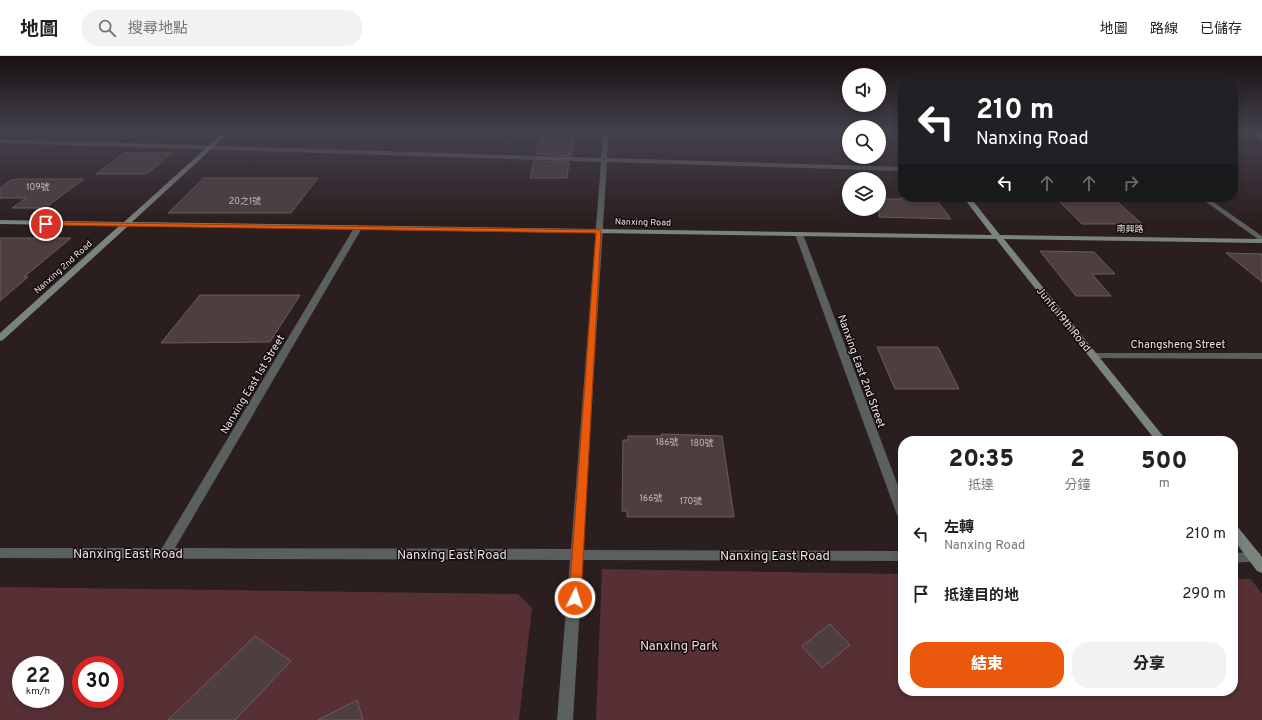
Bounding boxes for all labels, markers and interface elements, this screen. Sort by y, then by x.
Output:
search box [82,10,362,46]
icon: search [96,17,118,39]
text: 地圖 [20,18,58,42]
text: 搜尋地點 [128,20,188,39]
text: 地圖 [1100,21,1128,38]
text: 路線 [1150,21,1178,38]
text: 已儲存 [1200,21,1242,38]
map controls [842,68,886,216]
button: sound [842,68,886,112]
text: 210 m [976,93,1054,129]
icon: left [910,96,962,148]
button: search [842,120,886,164]
text: Nanxing Road [976,128,1089,151]
button: layers [842,172,886,216]
icon: left [994,172,1016,194]
icon: ahead [1036,172,1058,194]
icon: ahead [1078,172,1100,194]
icon: right [1120,172,1142,194]
house number: 109號 [26,182,50,193]
house number: 20之1號 [229,196,261,207]
pin [29,207,63,241]
icon: arrive [35,213,57,235]
street label: Nanxing Road [615,217,671,228]
street label: 南興路 [1116,224,1144,235]
street label: Nanxing 2nd Road [32,238,95,296]
street label: Junfu 19th Road [1033,284,1094,355]
street label: Nanxing East 2nd Street [834,313,888,430]
street label: Nanxing East 1st Street [218,332,288,437]
street label: Changsheng Street [1131,338,1225,352]
house number: 186號 [655,437,679,448]
house number: 180號 [690,438,714,449]
text: 20:35 [948,445,1014,475]
text: 2 [1070,445,1085,475]
text: 500 [1141,447,1187,477]
text: m [1159,476,1170,492]
text: 抵達 [968,478,994,494]
text: 分鐘 [1064,478,1090,494]
house number: 166號 [639,493,663,504]
house number: 170號 [680,496,702,507]
text: 左轉 [944,519,974,538]
icon: left [910,523,932,545]
text: 210 m [1185,525,1226,544]
text: Nanxing Road [944,538,1025,554]
street label: Nanxing East Road [73,547,183,563]
street label: Nanxing East Road [397,548,507,564]
street label: Nanxing East Road [720,549,830,565]
position arrow [554,577,596,619]
icon: arrive [910,583,932,605]
text: 290 m [1182,585,1226,604]
text: 抵達目的地 [944,587,1019,606]
park label: Nanxing Park [640,639,718,655]
button: 結束 [910,642,1064,688]
button: 分享 [1072,642,1226,688]
speed limit sign: 30 [72,656,124,708]
text: 22 [26,664,50,690]
text: km/h [26,685,50,698]

